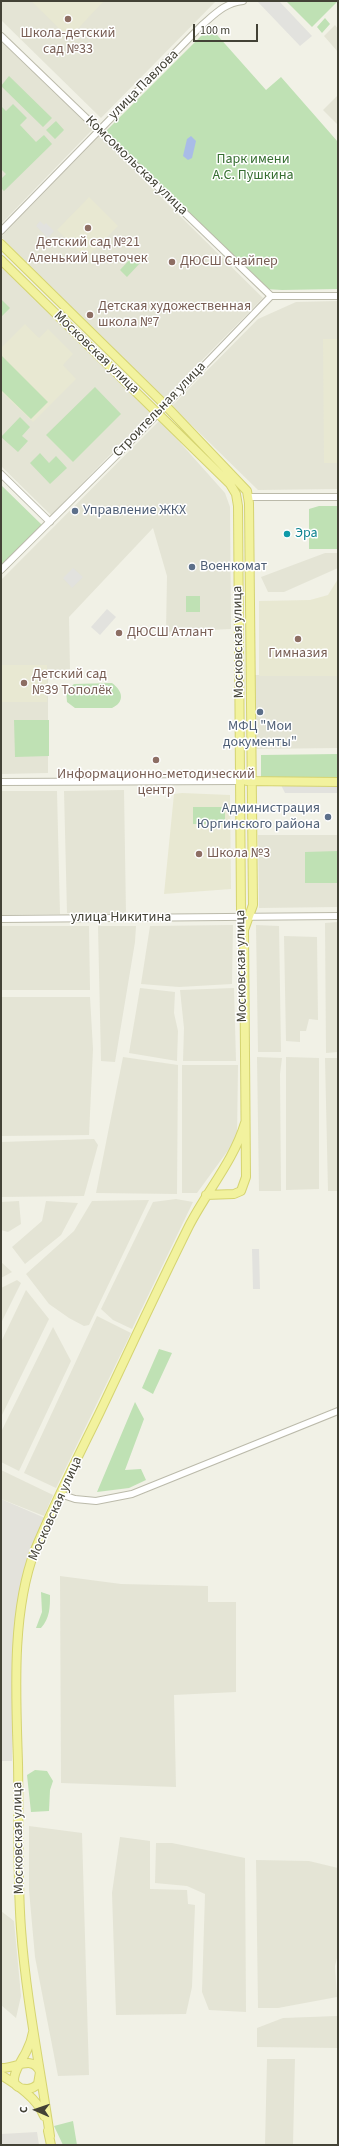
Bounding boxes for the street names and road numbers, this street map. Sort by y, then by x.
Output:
street label: улица Павлова [106,47,182,123]
street label: Комсомольская улица [81,113,191,219]
street label: Московская улица [50,308,142,398]
street label: Строительная улица [110,359,210,461]
street label: Московская улица [230,586,248,698]
street label: улица Никитина [71,910,171,926]
street label: Московская улица [233,910,251,1022]
street label: Московская улица [25,1454,87,1564]
street label: Московская улица [10,1782,28,1894]

